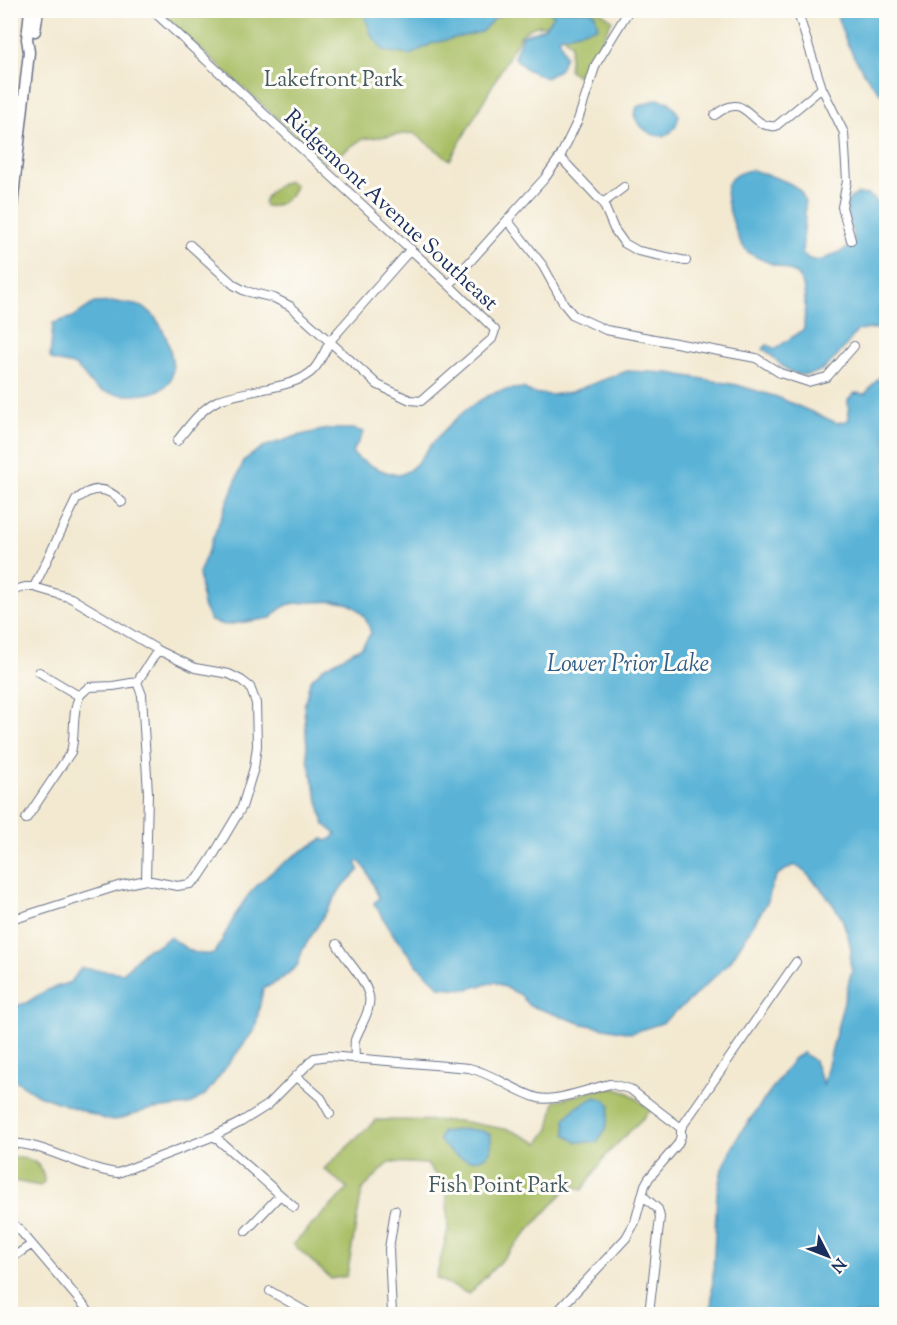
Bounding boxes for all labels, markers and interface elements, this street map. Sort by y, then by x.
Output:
park label: Lakefront Park [264,65,404,97]
street label: Ridgemont Avenue Southeast [276,103,505,320]
water label: Lower Prior Lake [547,648,709,682]
park label: Fish Point Park [428,1171,570,1203]
north arrow [798,1226,858,1286]
text: N [824,1252,850,1277]

